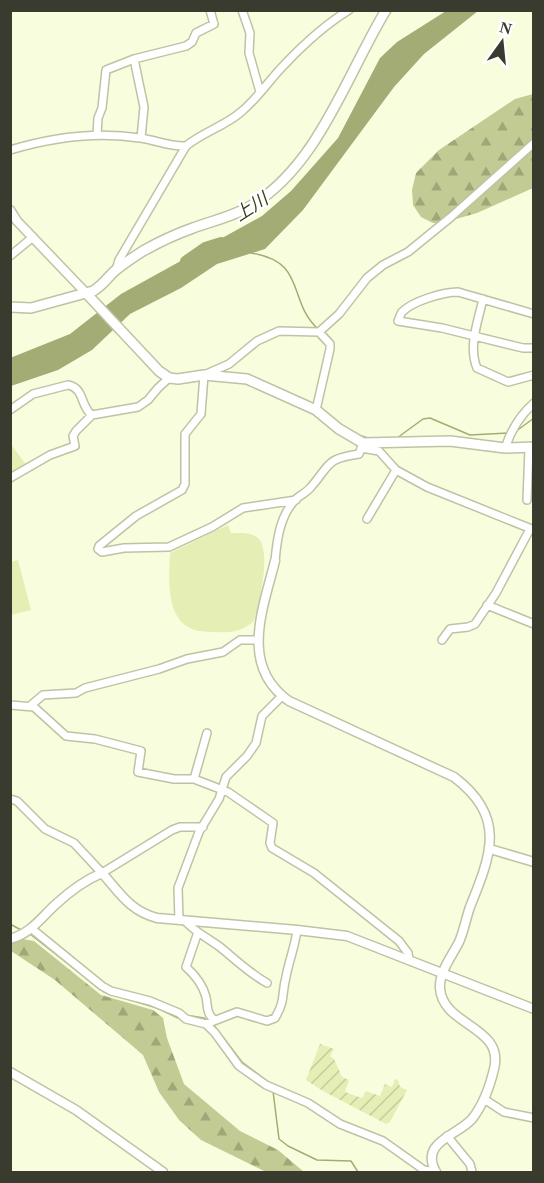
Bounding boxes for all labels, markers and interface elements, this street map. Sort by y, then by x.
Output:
north arrow [472,12,532,72]
text: N [498,18,514,38]
water label: 上川 [230,188,273,225]

